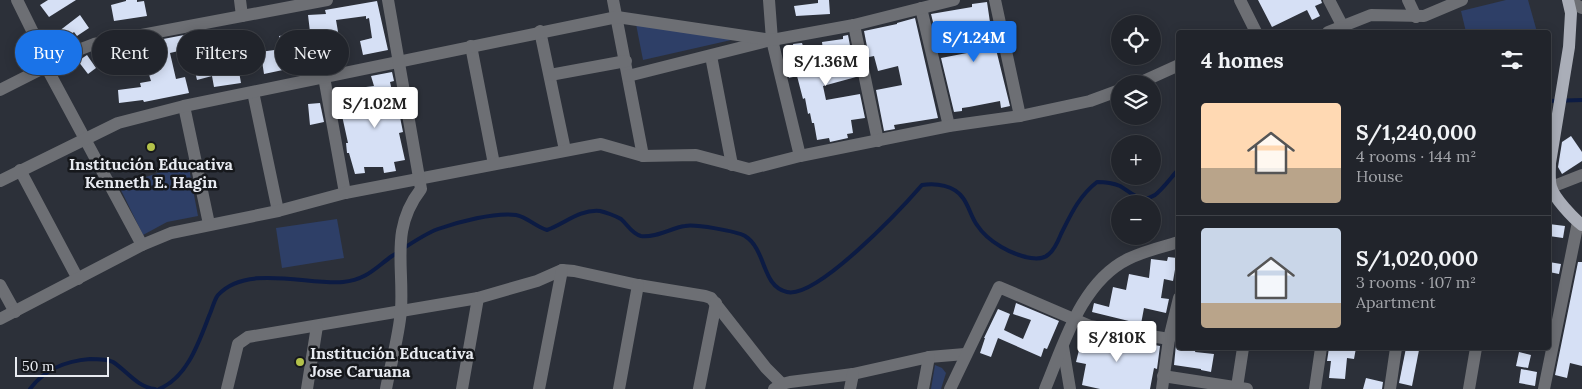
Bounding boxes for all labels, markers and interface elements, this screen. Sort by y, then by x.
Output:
map controls [1111,15,1161,245]
button: locate [1111,15,1161,65]
pin: S/1.24M [928,20,1020,63]
text: S/1.24M [942,27,1006,47]
chip: Buy [15,30,82,75]
chip: Rent [92,30,167,75]
chip: Filters [177,30,265,75]
chip: New [275,30,349,75]
pin: S/1.36M [780,44,872,87]
icon: filters [1498,46,1526,74]
text: 4 homes [1201,47,1284,74]
text: S/1.36M [794,51,858,71]
button: layers [1111,75,1161,125]
pin: S/1.02M [329,86,421,129]
text: S/1.02M [343,93,407,113]
text: S/1,240,000 [1356,119,1477,146]
icon: home [1241,123,1301,183]
button: + [1111,135,1161,185]
marker: Institución Educativa Kenneth E. Hagin [145,141,157,153]
text: 4 rooms · 144 m² [1356,146,1476,166]
place label: Institución Educativa Kenneth E. Hagin [69,154,234,192]
text: House [1356,166,1403,186]
button: − [1111,195,1161,245]
text: S/1,020,000 [1356,245,1478,272]
icon: home [1241,248,1301,308]
text: 3 rooms · 107 m² [1356,272,1476,292]
text: Apartment [1356,292,1436,312]
pin: S/810K [1076,320,1158,363]
text: S/810K [1088,327,1146,347]
place label: Institución Educativa Jose Caruana [310,343,474,381]
scale bar [15,354,109,377]
marker: Institución Educativa Jose Caruana [294,356,306,368]
text: 50 m [22,357,55,375]

